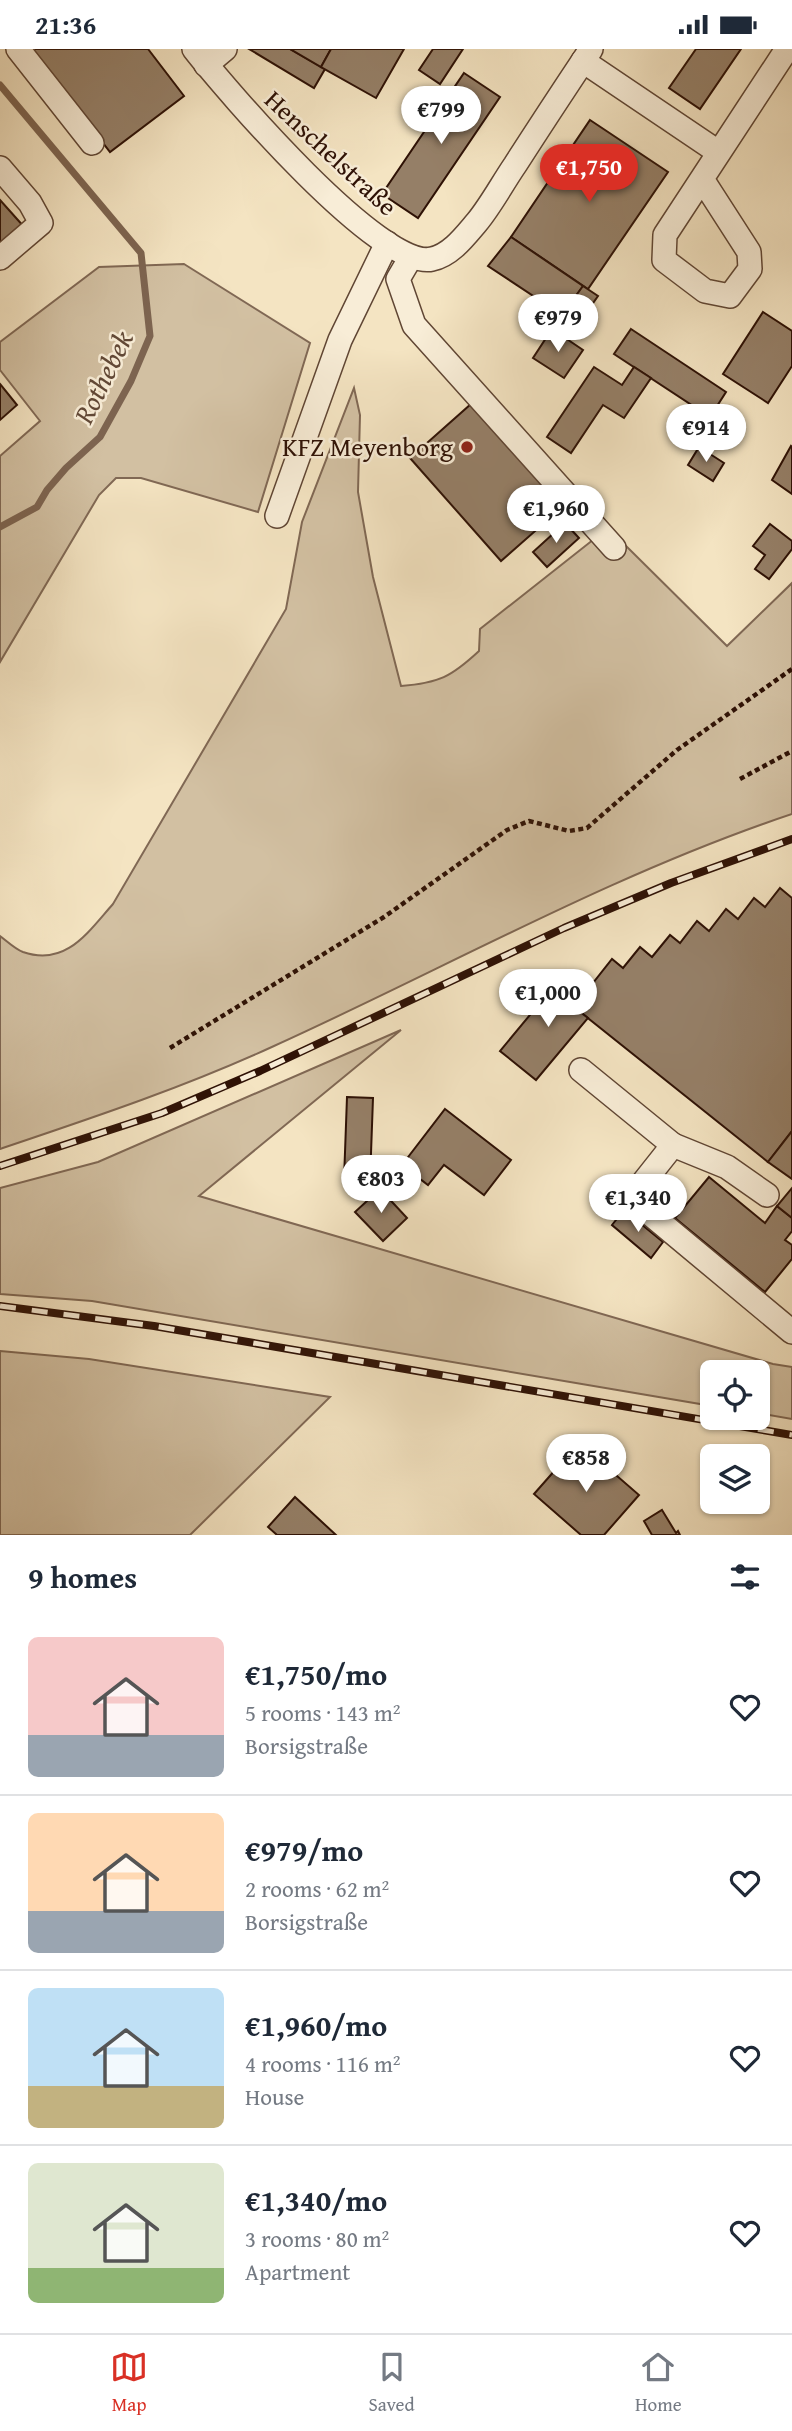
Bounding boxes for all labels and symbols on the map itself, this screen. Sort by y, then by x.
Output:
street label: Henschelstraße [256,81,407,225]
pin: €799 [400,87,482,146]
pin: €1,750 [532,145,646,204]
pin: €979 [517,295,599,354]
water label: Rothebek [62,323,143,431]
pin: €914 [665,405,747,464]
place label: KFZ Meyenborg [282,427,453,466]
marker: KFZ Meyenborg [459,439,475,455]
pin: €1,960 [499,485,613,545]
pin: €1,000 [491,969,605,1029]
pin: €803 [340,1155,422,1215]
pin: €1,340 [581,1175,695,1234]
pin: €858 [545,1435,627,1494]

